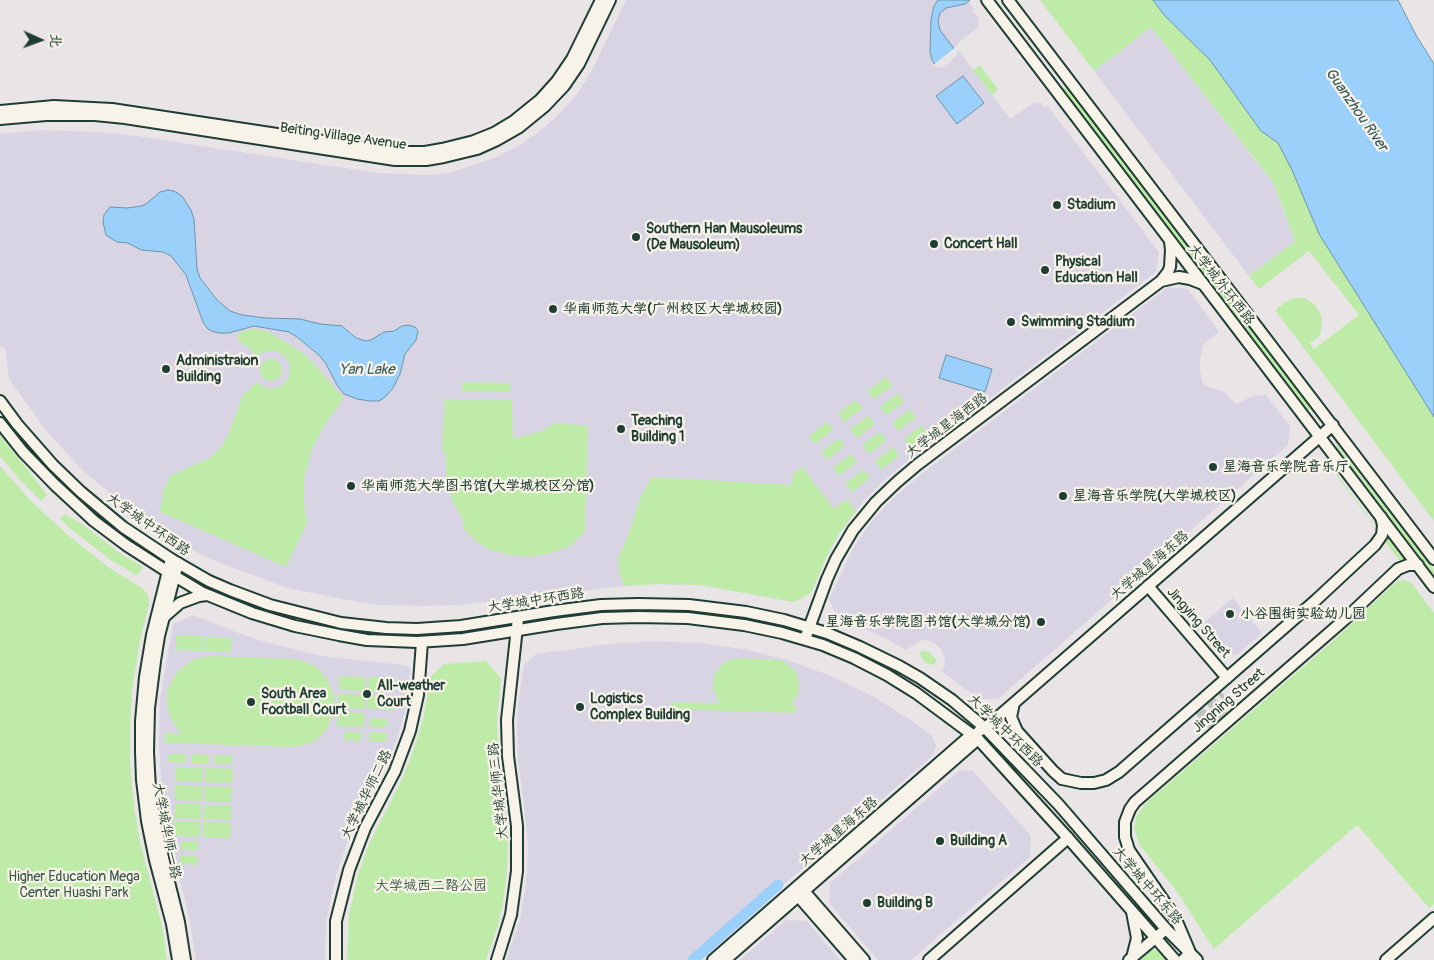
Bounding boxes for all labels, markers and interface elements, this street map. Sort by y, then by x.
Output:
north arrow [15,15,65,65]
text: 北 [47,33,64,48]
water label: Guanzhou River [1321,65,1391,155]
street label: Beiting Village Avenue [279,120,407,154]
place label: Stadium [1067,197,1116,213]
marker: Stadium [1051,199,1063,211]
place label: Southern Han Mausoleums (De Mausoleum) [646,221,802,253]
marker: Southern Han Mausoleums (De Mausoleum) [630,231,642,243]
place label: Concert Hall [944,236,1018,252]
marker: Concert Hall [928,238,940,250]
street label: 大学城外环西路 [1184,241,1258,329]
place label: Physical Education Hall [1055,254,1138,286]
marker: Physical Education Hall [1039,264,1051,276]
place label: 华南师范大学(广州校区大学城校园) [563,301,782,317]
marker: 华南师范大学(广州校区大学城校园) [547,303,559,315]
place label: Swimming Stadium [1021,314,1135,330]
marker: Swimming Stadium [1005,316,1017,328]
place label: Administraion Building [176,353,258,386]
water label: Yan Lake [339,361,395,379]
marker: Administraion Building [160,363,172,375]
street label: 大学城星海西路 [903,390,991,462]
place label: Teaching Building 1 [631,413,684,446]
marker: Teaching Building 1 [615,423,627,435]
place label: 星海音乐学院音乐厅 [1223,459,1349,475]
marker: 星海音乐学院音乐厅 [1207,461,1219,473]
place label: 华南师范大学图书馆(大学城校区分馆) [361,478,594,494]
marker: 华南师范大学图书馆(大学城校区分馆) [345,480,357,492]
place label: 星海音乐学院(大学城校区) [1073,488,1236,504]
street label: 大学城中环西路 [103,490,193,560]
marker: 星海音乐学院(大学城校区) [1057,490,1069,502]
street label: 大学城星海东路 [1108,528,1192,604]
street label: Jingying Street [1163,584,1233,662]
street label: 大学城中环西路 [486,585,586,617]
place label: 小谷围街实验幼儿园 [1240,606,1366,622]
marker: 小谷围街实验幼儿园 [1224,608,1236,620]
place label: 星海音乐学院图书馆(大学城分馆) [826,614,1031,630]
marker: 星海音乐学院图书馆(大学城分馆) [1035,616,1047,628]
street label: Jingning Street [1189,665,1269,737]
place label: All-weather Court [377,678,445,710]
place label: South Area Football Court [261,686,346,719]
marker: All-weather Court [361,688,373,700]
place label: Logistics Complex Building [590,691,690,724]
street label: 大学城中环西路 [964,691,1046,771]
marker: South Area Football Court [245,696,257,708]
marker: Logistics Complex Building [574,701,586,713]
street label: 大学城华师三路 [486,741,512,841]
street label: 大学城华师二路 [338,747,396,843]
street label: 大学城华师一路 [148,781,184,881]
street label: 大学城星海东路 [797,794,881,870]
place label: Building A [950,833,1007,849]
marker: Building A [934,835,946,847]
street label: 大学城中环东路 [1109,844,1185,928]
park label: Higher Education Mega Center Huashi Park [8,869,140,902]
park label: 大学城西二路公园 [375,878,487,894]
place label: Building B [877,895,933,911]
marker: Building B [861,897,873,909]

